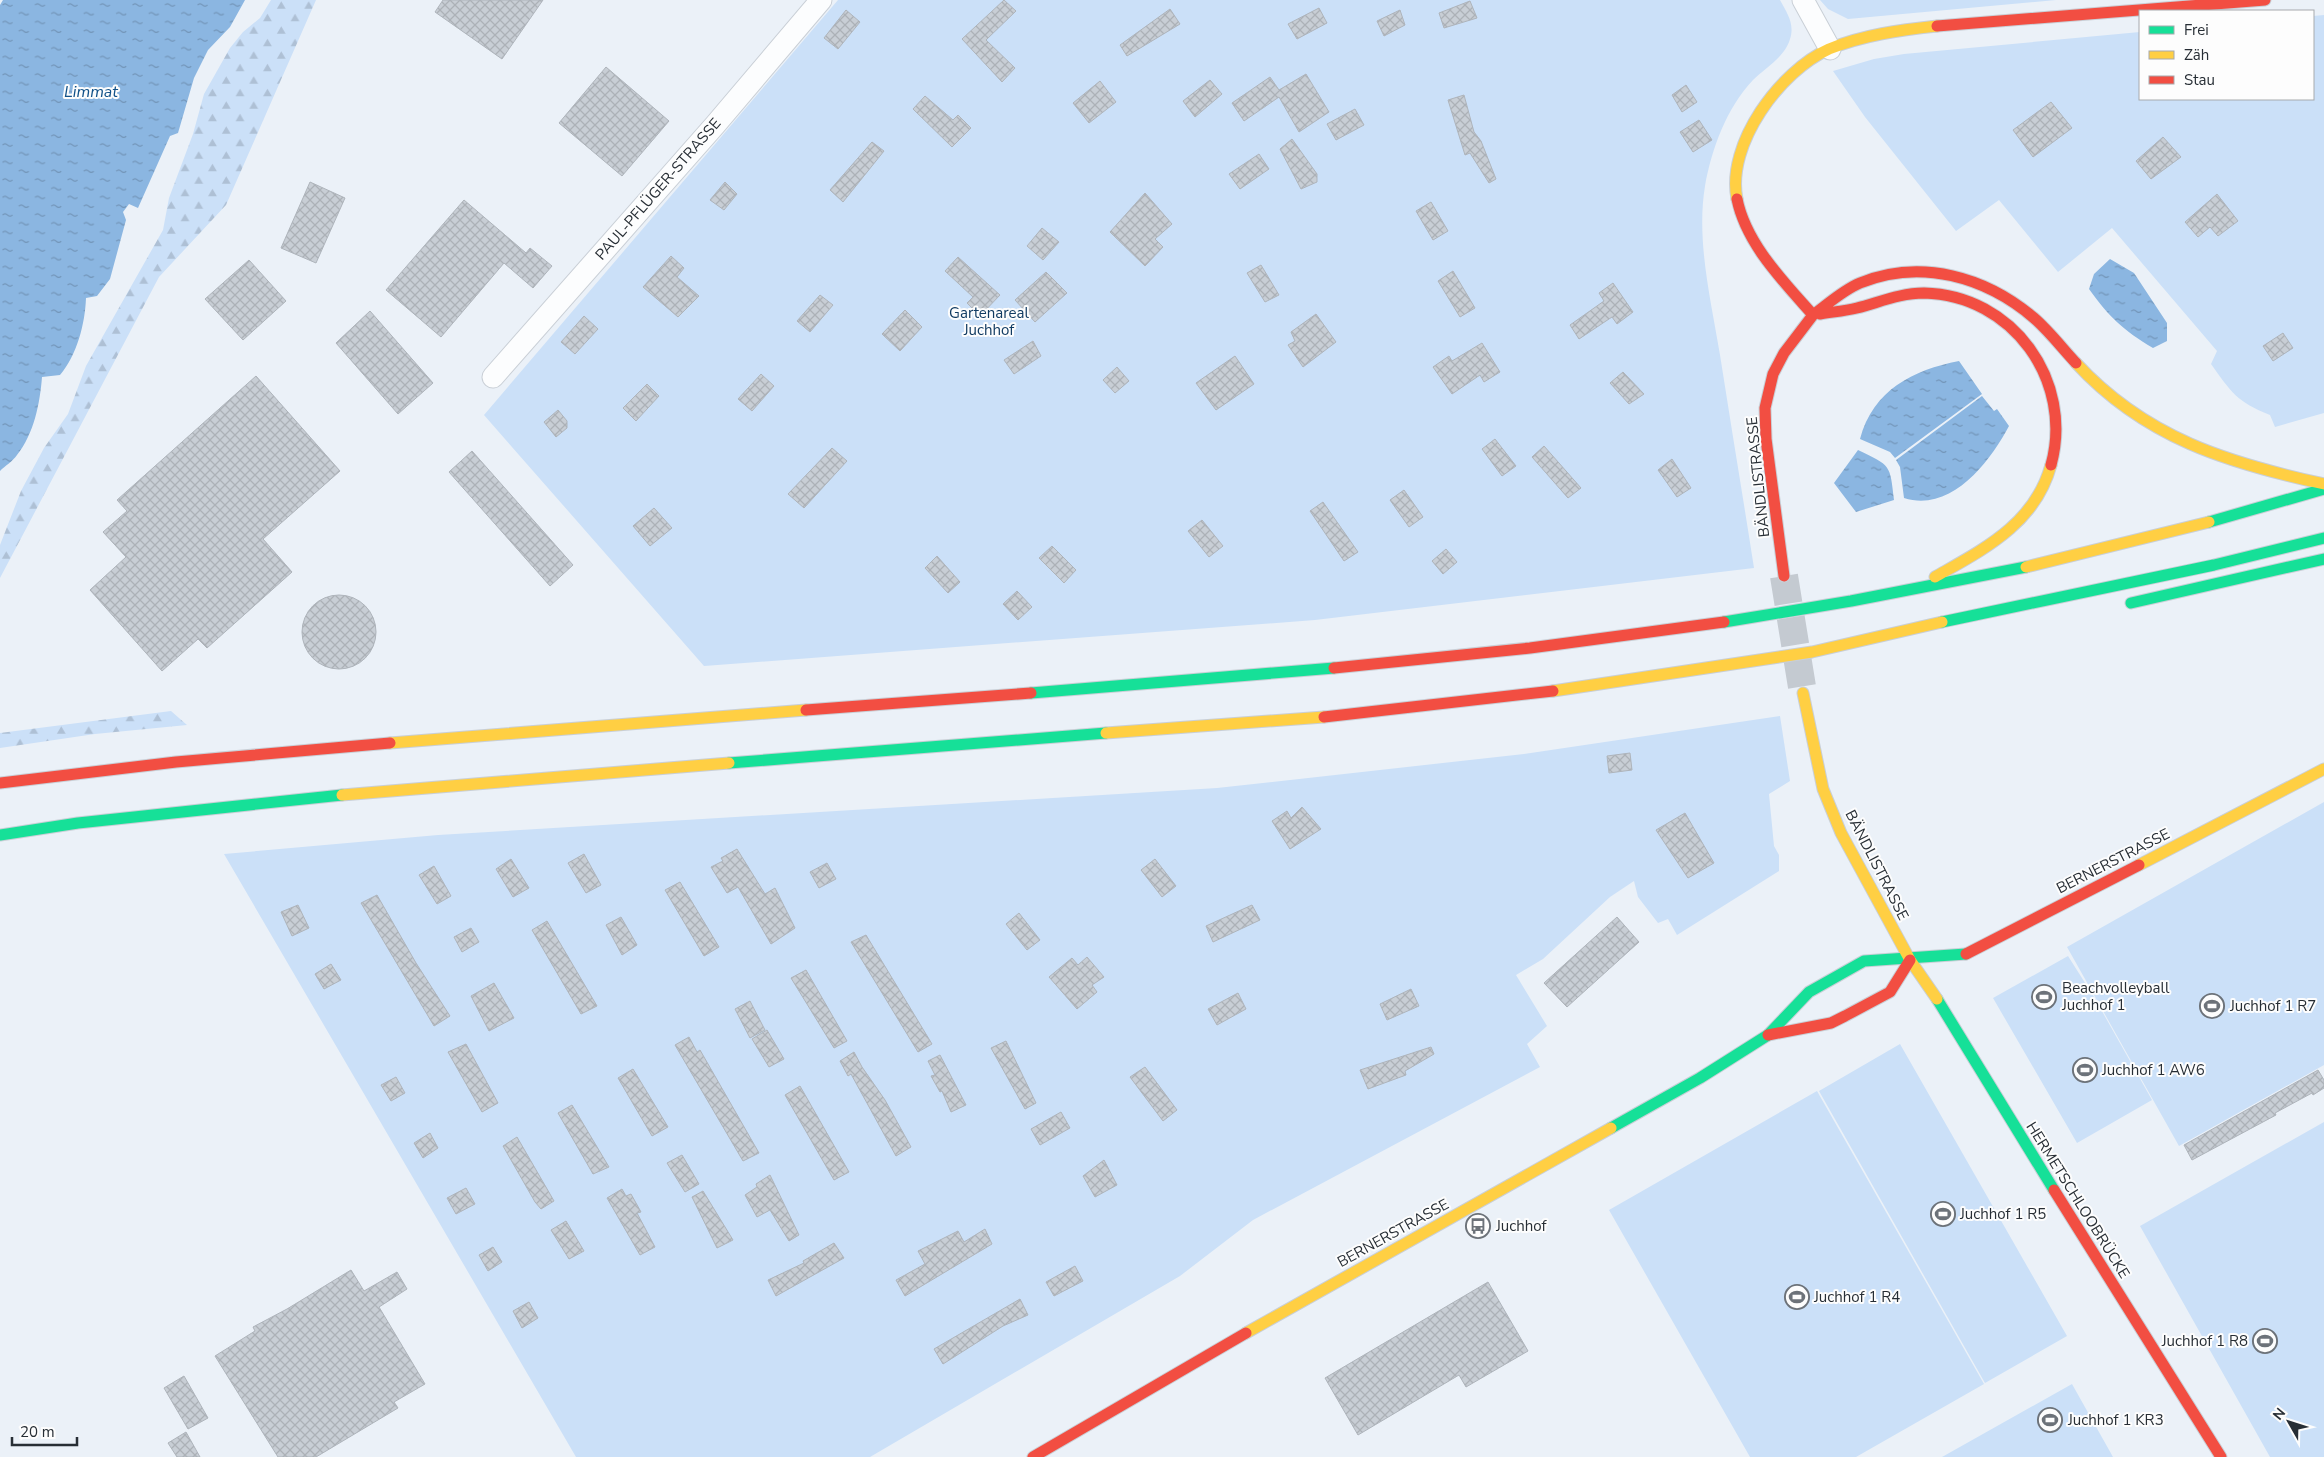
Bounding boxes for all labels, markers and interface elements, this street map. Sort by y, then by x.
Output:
legend [2139,10,2314,100]
text: Frei [2184,20,2209,40]
text: Zäh [2184,45,2209,65]
text: Stau [2184,70,2215,90]
water label: Limmat [64,81,118,103]
street label: PAUL-PFLÜGER-STRASSE [591,114,725,264]
park label: Gartenareal Juchhof [949,303,1029,340]
street label: BÄNDLISTRASSE [1742,416,1774,538]
street label: BÄNDLISTRASSE [1841,807,1913,923]
street label: BERNERSTRASSE [2053,824,2173,898]
place label: Beachvolleyball Juchhof 1 [2061,978,2170,1015]
sports icon: Beachvolleyball Juchhof 1 [2031,984,2057,1010]
sports icon: Juchhof 1 R7 [2199,993,2225,1019]
place label: Juchhof 1 R7 [2229,996,2316,1016]
sports icon: Juchhof 1 AW6 [2072,1057,2098,1083]
place label: Juchhof 1 AW6 [2101,1060,2205,1080]
street label: HERMETSCHLOOBRÜCKE [2022,1118,2134,1282]
street label: BERNERSTRASSE [1334,1194,1452,1272]
sports icon: Juchhof 1 R5 [1930,1201,1956,1227]
place label: Juchhof 1 R5 [1959,1204,2046,1224]
bus stop icon: Juchhof [1465,1213,1491,1239]
place label: Juchhof [1495,1216,1548,1236]
sports icon: Juchhof 1 R4 [1784,1284,1810,1310]
place label: Juchhof 1 R4 [1813,1287,1900,1307]
sports icon: Juchhof 1 R8 [2252,1328,2278,1354]
place label: Juchhof 1 R8 [2161,1331,2248,1351]
north arrow [2264,1397,2314,1447]
text: N [2269,1404,2290,1424]
sports icon: Juchhof 1 KR3 [2037,1407,2063,1433]
place label: Juchhof 1 KR3 [2067,1410,2164,1430]
scale bar [12,1414,78,1446]
text: 20 m [20,1422,55,1442]

